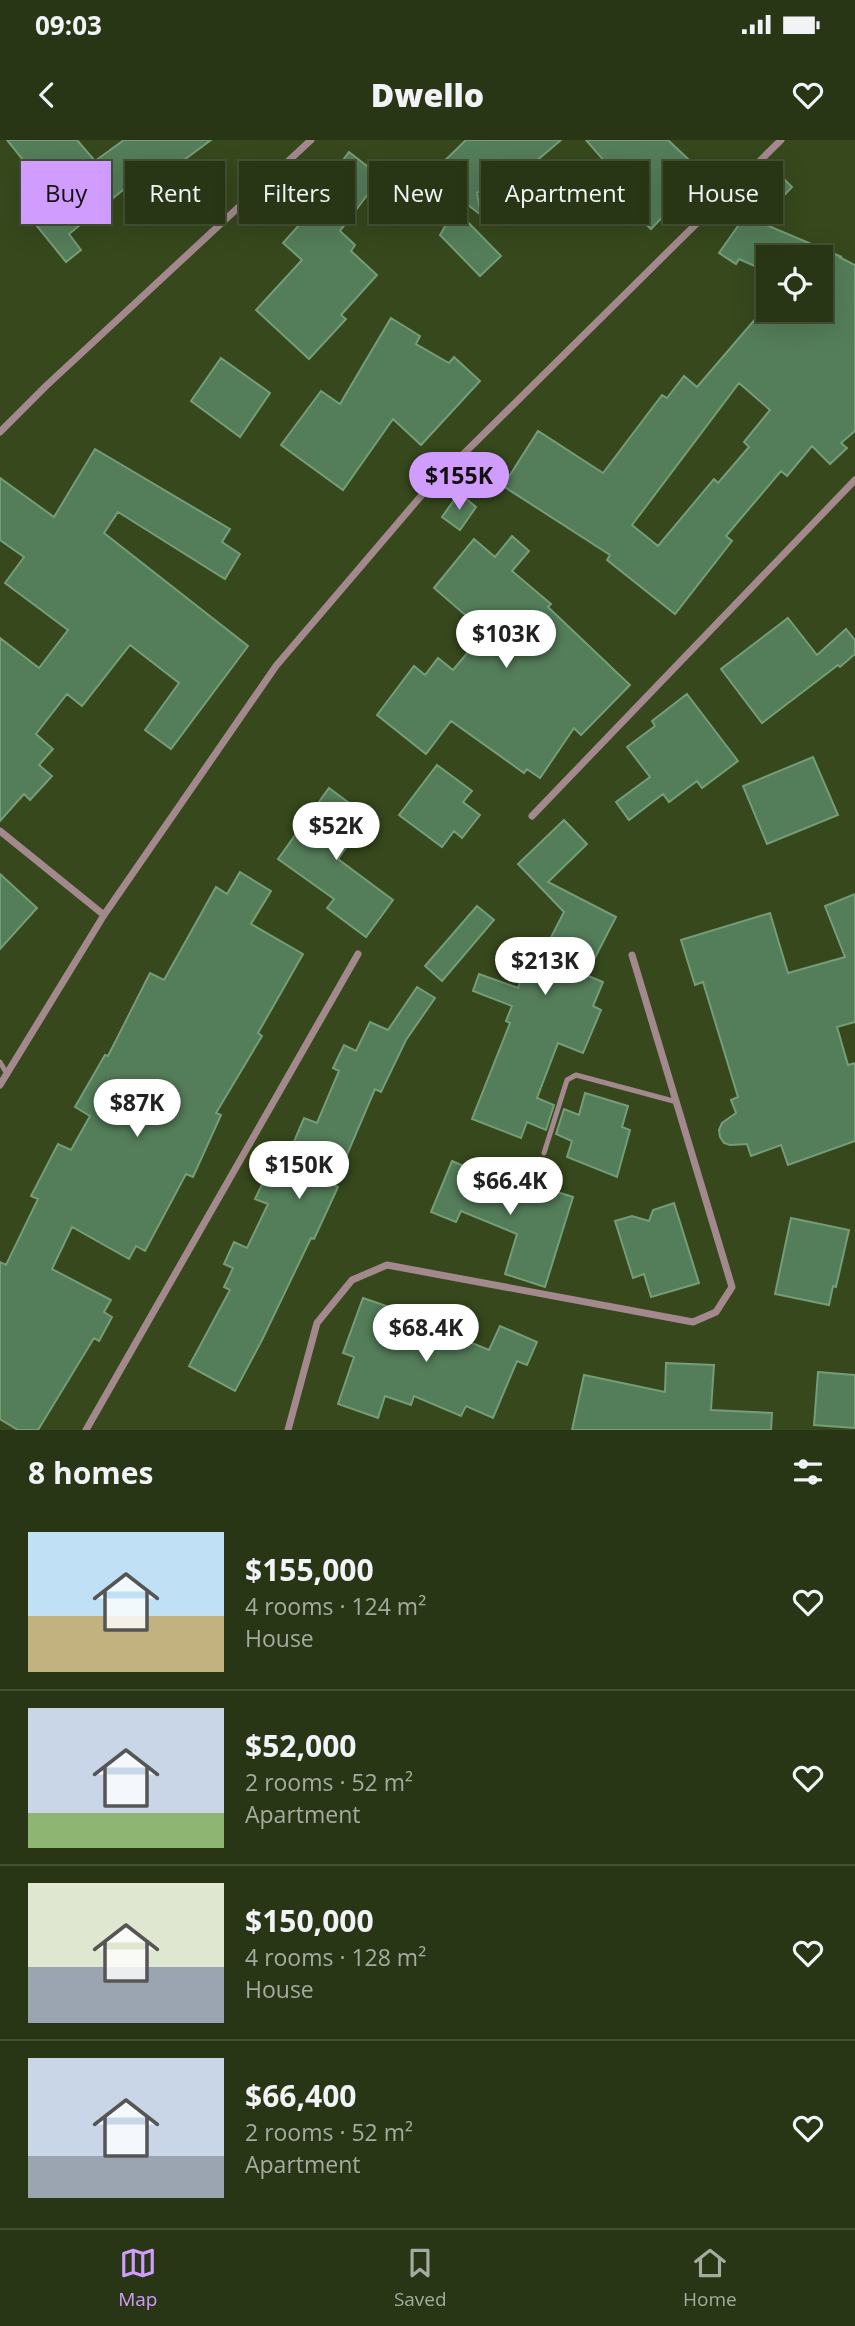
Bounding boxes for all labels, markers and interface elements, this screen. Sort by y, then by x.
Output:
text: 09:03 [35,7,102,43]
text: Dwello [371,73,484,116]
icon: back [28,76,66,114]
icon: heart [789,76,827,114]
chip: Buy [21,161,111,224]
chip: Rent [125,161,225,224]
chip: Filters [239,161,355,224]
chip: New [369,161,467,224]
chip: Apartment [481,161,649,224]
chip: House [663,161,783,224]
map controls [756,245,833,322]
button: locate [756,245,833,322]
pin: $155K [410,452,508,512]
text: $155K [425,459,493,491]
pin: $103K [457,610,555,670]
text: $103K [472,617,540,649]
pin: $52K [295,802,377,862]
text: $52K [309,809,363,841]
pin: $213K [496,938,594,997]
text: $213K [511,944,579,976]
pin: $87K [96,1080,178,1139]
text: $87K [110,1086,164,1118]
pin: $150K [250,1142,348,1201]
text: $150K [265,1148,333,1180]
pin: $66.4K [453,1158,567,1217]
text: $66.4K [473,1164,547,1196]
pin: $68.4K [369,1304,483,1364]
text: $68.4K [389,1311,463,1343]
text: 8 homes [28,1452,153,1493]
icon: filters [789,1453,827,1491]
text: $155,000 [245,1549,374,1590]
icon: home [84,1560,168,1644]
icon: heart [789,1583,827,1621]
text: 4 rooms · 124 m² [245,1590,426,1622]
text: House [245,1622,314,1654]
text: $52,000 [245,1725,356,1766]
icon: home [84,1736,168,1820]
icon: heart [789,1759,827,1797]
text: 2 rooms · 52 m² [245,1766,413,1798]
text: Apartment [245,1798,361,1830]
text: $150,000 [245,1900,374,1941]
icon: home [84,1911,168,1995]
icon: heart [789,1934,827,1972]
text: 4 rooms · 128 m² [245,1941,426,1973]
text: House [245,1973,314,2005]
text: $66,400 [245,2075,356,2116]
icon: home [84,2086,168,2170]
icon: heart [789,2109,827,2147]
text: 2 rooms · 52 m² [245,2116,413,2148]
text: Apartment [245,2148,361,2180]
tab: Map [118,2244,157,2312]
tab: Saved [394,2244,447,2312]
tab: Home [683,2244,737,2312]

